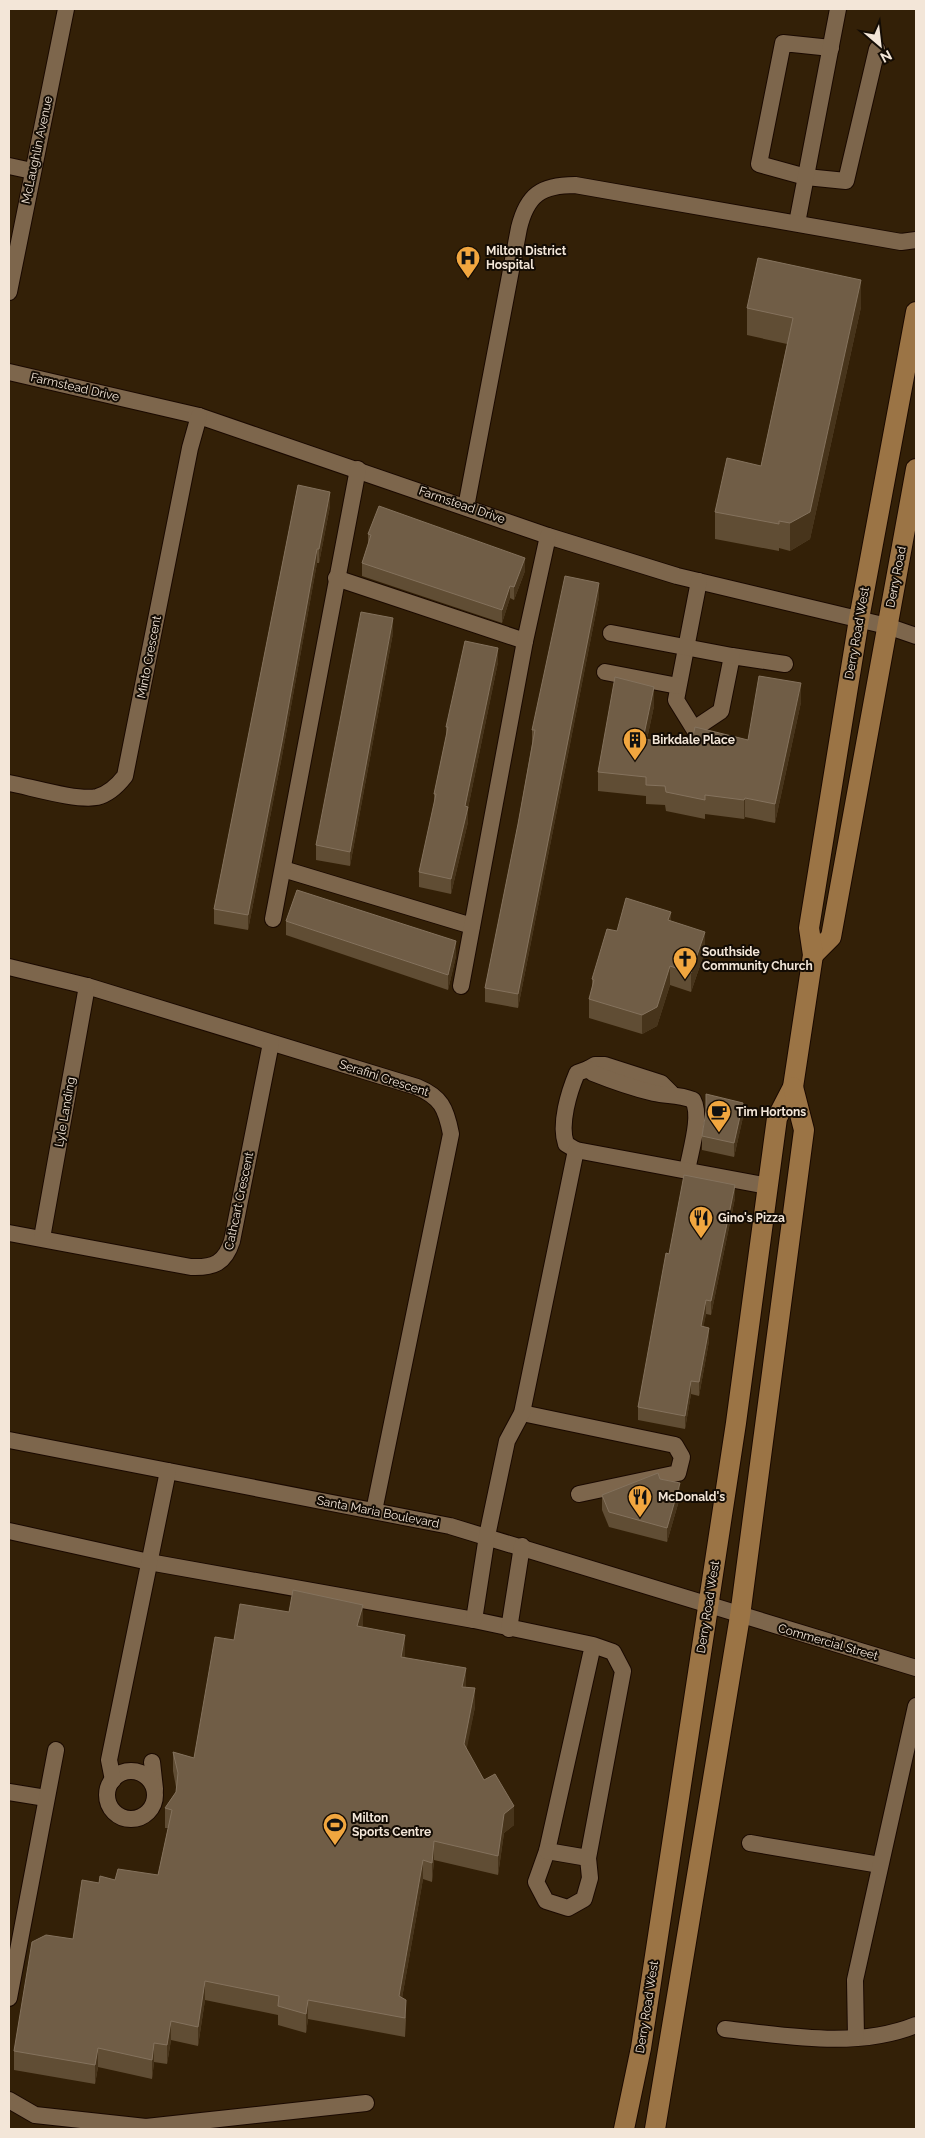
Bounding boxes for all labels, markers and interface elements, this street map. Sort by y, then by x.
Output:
north arrow [855,20,905,70]
text: N [878,47,895,66]
street label: McLaughlin Avenue [19,95,55,205]
place label: Milton District Hospital [486,244,567,272]
hospital icon: Milton District Hospital [455,245,481,279]
street label: Farmstead Drive [29,370,121,404]
street label: Farmstead Drive [417,484,507,526]
street label: Derry Road [883,545,909,609]
street label: Derry Road West [842,586,872,680]
street label: Minto Crescent [134,615,164,699]
building icon: Birkdale Place [622,727,648,761]
place label: Birkdale Place [652,733,735,747]
place label: Southside Community Church [702,945,813,973]
church icon: Southside Community Church [672,946,698,980]
street label: Serafini Crescent [337,1057,431,1099]
street label: Lyle Landing [52,1076,78,1148]
cafe icon: Tim Hortons [706,1099,732,1133]
place label: Tim Hortons [736,1105,806,1119]
street label: Cathcart Crescent [222,1151,256,1251]
restaurant icon: Gino's Pizza [688,1205,714,1239]
place label: Gino's Pizza [718,1211,785,1225]
restaurant icon: McDonald's [627,1484,653,1518]
place label: McDonald's [658,1490,725,1504]
street label: Santa Maria Boulevard [316,1493,440,1531]
street label: Derry Road West [694,1560,722,1654]
street label: Commercial Street [776,1621,880,1663]
place label: Milton Sports Centre [352,1811,431,1839]
sports icon: Milton Sports Centre [322,1812,348,1846]
street label: Derry Road West [633,1960,661,2054]

